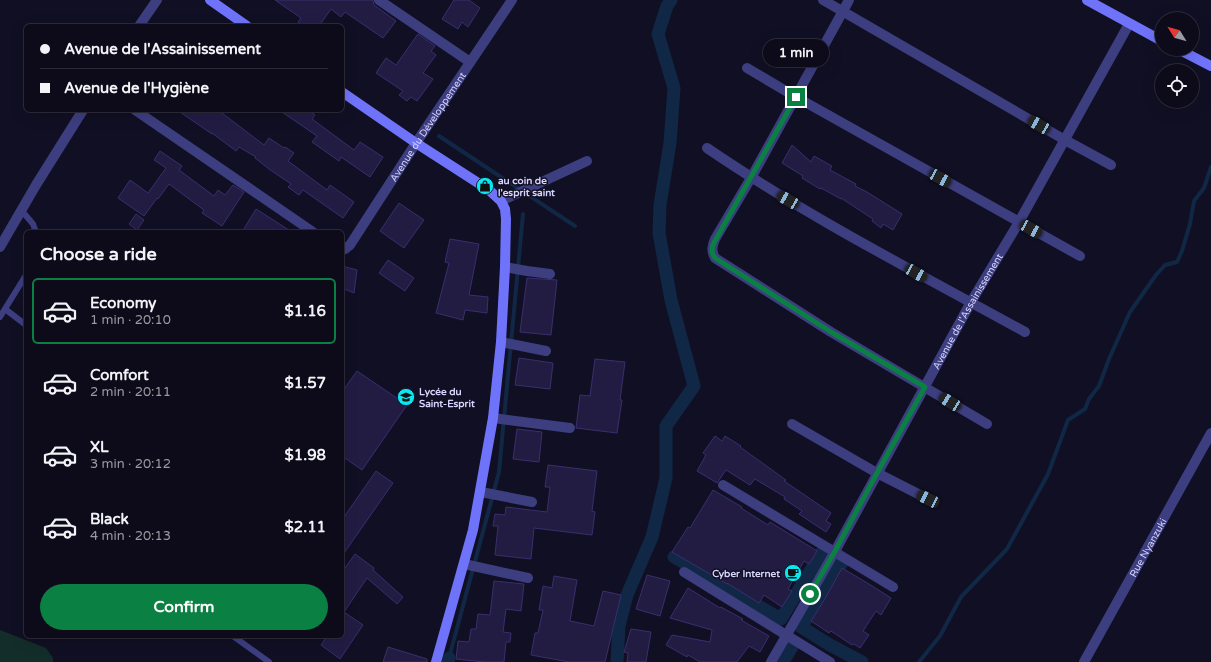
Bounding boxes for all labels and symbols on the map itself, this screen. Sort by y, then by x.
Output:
north arrow [1155,12,1199,56]
callout: 1 min [763,39,829,67]
street label: Avenue du Développement [388,70,469,184]
route end [787,88,805,106]
car [1026,114,1052,136]
car [927,167,953,189]
place label: au coin de l'esprit saint [498,175,555,199]
shop icon: au coin de l'esprit saint [475,176,495,196]
car [775,189,801,211]
car [1018,218,1044,240]
street label: Avenue de l'Assainissement [930,251,1006,372]
car [903,262,929,284]
place label: Lycée du Saint-Esprit [419,386,475,410]
school or university icon: Lycée du Saint-Esprit [396,387,416,407]
car [937,391,963,413]
car [915,488,941,510]
street label: Rue Nyanzuki [1127,516,1170,579]
cafe icon: Cyber Internet [783,563,803,583]
place label: Cyber Internet [712,568,780,580]
route start [801,585,819,603]

